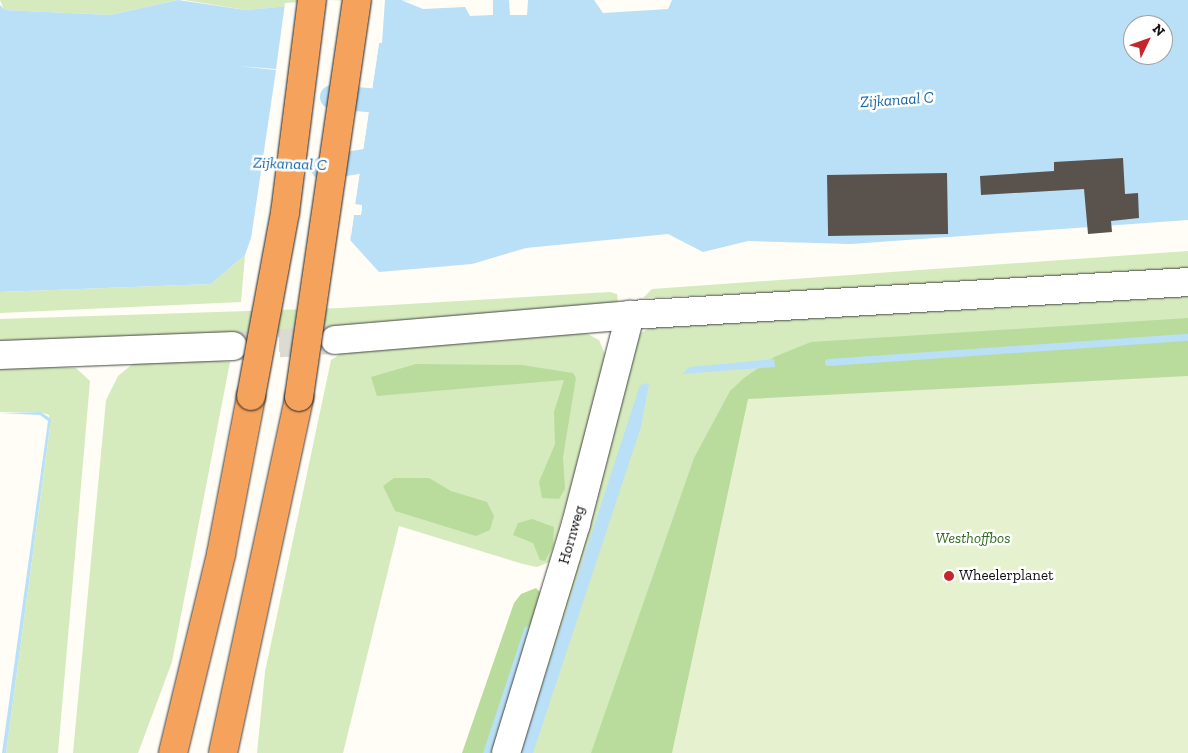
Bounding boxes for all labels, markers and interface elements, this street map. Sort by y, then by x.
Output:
north arrow [1123,15,1173,65]
text: N [1149,21,1169,40]
water label: Zijkanaal C [860,88,934,112]
water label: Zijkanaal C [253,153,327,175]
street label: Hornweg [555,504,589,566]
park label: Westhoffbos [935,530,1011,548]
place label: Wheelerplanet [959,567,1054,585]
marker: Wheelerplanet [943,570,955,582]

